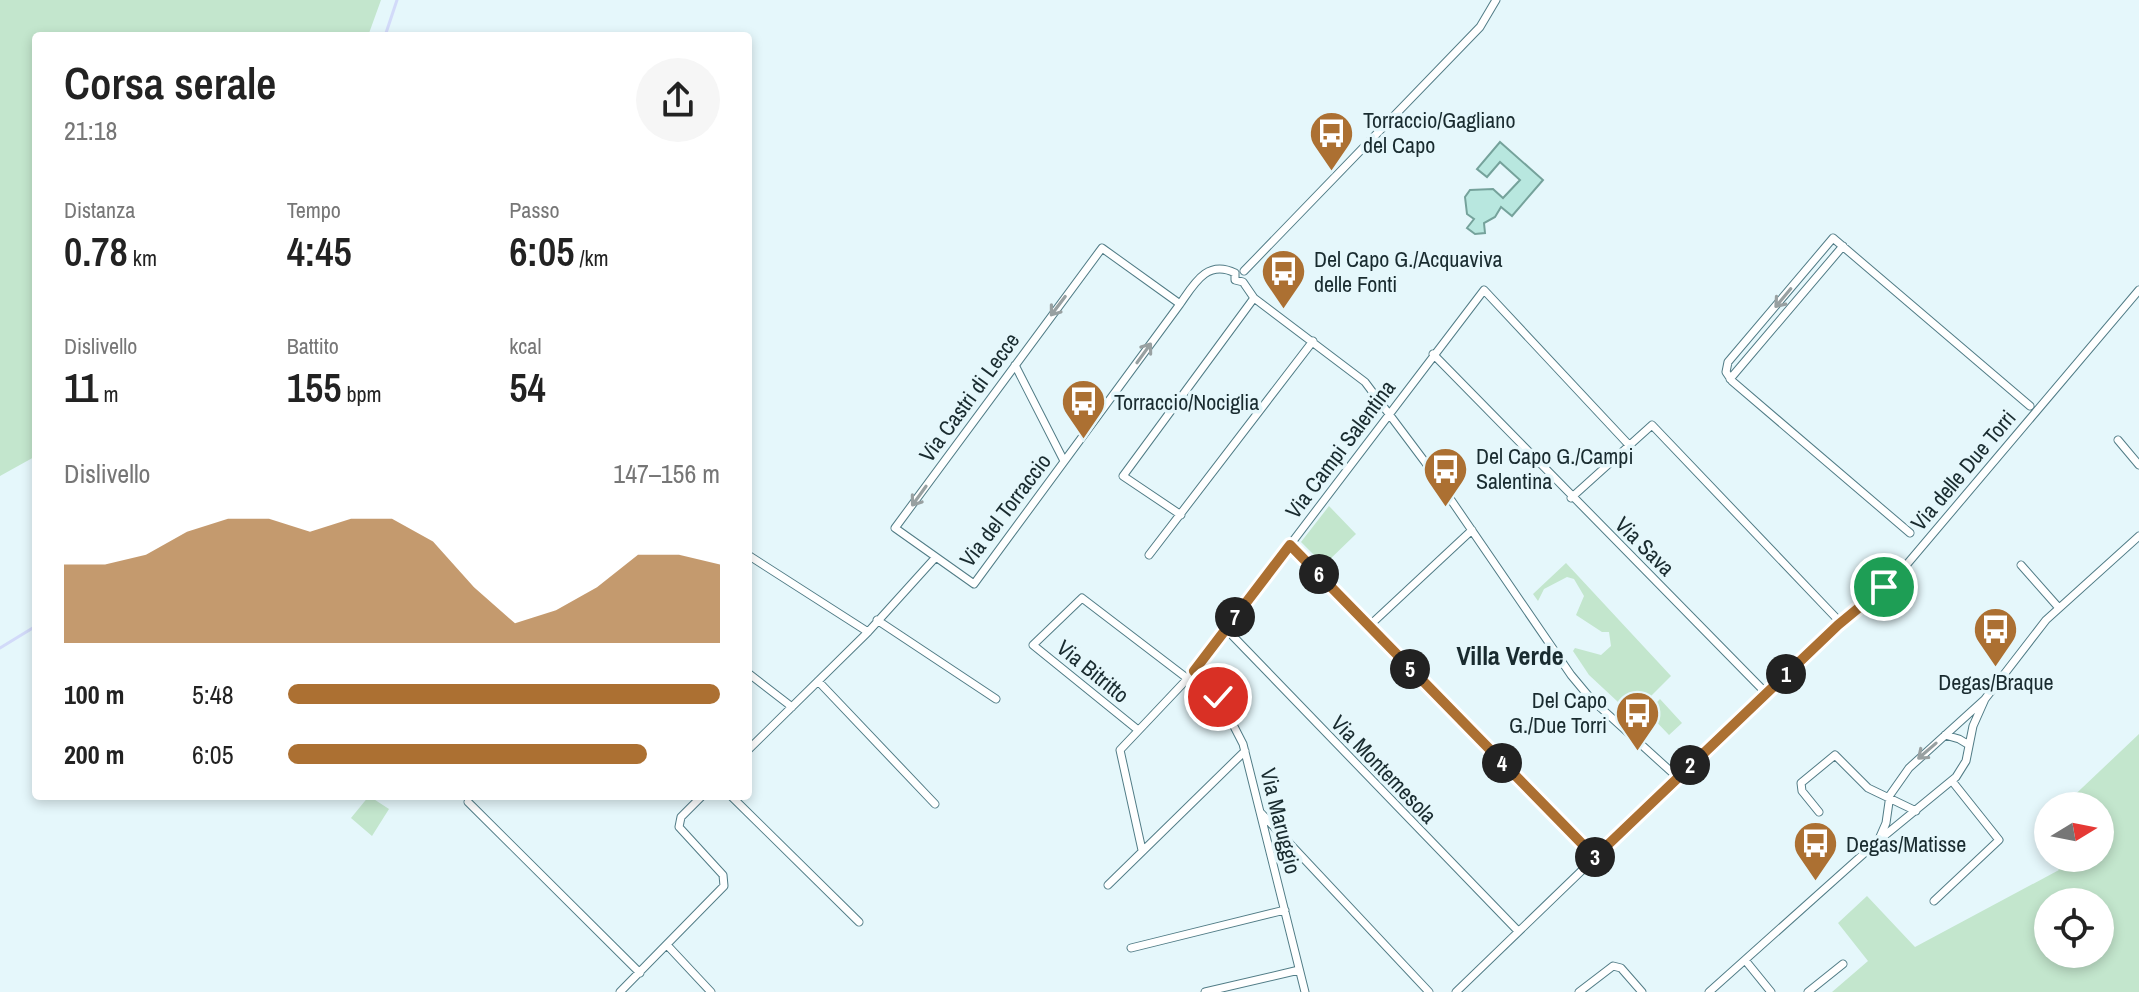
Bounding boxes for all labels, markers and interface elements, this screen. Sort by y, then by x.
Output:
text: Corsa serale [64,53,276,113]
button: share [636,58,720,142]
place label: Torraccio/Gagliano del Capo [1363,105,1515,160]
bus stop icon: Torraccio/Gagliano del Capo [1308,109,1356,172]
text: 21:18 [64,113,117,148]
text: Distanza [64,195,135,225]
text: Tempo [287,195,341,225]
text: Passo [509,195,559,225]
text: 0.78 [64,225,128,278]
text: 4:45 [287,225,352,278]
text: 6:05 [509,225,574,278]
text: km [128,243,157,273]
text: /km [574,243,608,273]
place label: Del Capo G./Acquaviva delle Fonti [1314,244,1503,299]
bus stop icon: Del Capo G./Acquaviva delle Fonti [1259,248,1307,311]
one-way arrow [1774,287,1792,307]
one-way arrow [1050,295,1067,316]
street label: Via Castri di Lecce [912,326,1026,468]
text: Dislivello [64,331,137,361]
text: Battito [287,331,339,361]
text: kcal [509,331,541,361]
one-way arrow [1135,343,1152,364]
text: 11 [64,361,98,414]
text: 155 [287,361,341,414]
text: 54 [509,361,546,414]
street label: Via Campi Salentina [1278,374,1402,524]
bus stop icon: Torraccio/Nociglia [1059,378,1107,441]
text: m [98,379,119,409]
text: bpm [341,379,382,409]
place label: Torraccio/Nociglia [1114,387,1259,417]
street label: Via delle Due Torri [1904,403,2022,537]
place label: Del Capo G./Campi Salentina [1476,441,1633,496]
bus stop icon: Del Capo G./Campi Salentina [1421,445,1469,508]
street label: Via del Torraccio [952,447,1058,573]
text: Dislivello [64,456,150,491]
text: 147–156 m [613,456,720,491]
one-way arrow [911,484,927,506]
street label: Via Sava [1609,510,1681,582]
pin [1850,553,1918,621]
pin: 6 [1299,554,1339,594]
text: 6 [1314,559,1324,589]
icon: arrive [1862,565,1906,609]
pin: 7 [1215,597,1255,637]
text: 7 [1230,602,1240,632]
bus stop icon: Degas/Braque [1972,605,2020,668]
street label: Via Bitritto [1051,633,1135,709]
district label: Villa Verde [1456,638,1564,673]
pin: 5 [1390,649,1430,689]
text: 5 [1405,654,1415,684]
pin: 1 [1766,654,1806,694]
text: 1 [1781,659,1791,689]
pin [1184,663,1252,731]
place label: Degas/Braque [1938,667,2054,697]
icon: check [1196,675,1240,719]
text: 100 m [64,677,124,712]
text: 5:48 [192,677,234,712]
place label: Del Capo G./Due Torri [1509,685,1607,740]
bus stop icon: Del Capo G./Due Torri [1614,689,1662,752]
street label: Via Montemesola [1325,708,1443,830]
text: 200 m [64,737,124,772]
text: 6:05 [192,737,234,772]
one-way arrow [1917,742,1937,760]
pin: 4 [1482,743,1522,783]
pin: 2 [1670,745,1710,785]
text: 4 [1497,748,1507,778]
text: 2 [1685,750,1695,780]
street label: Via Maruggio [1253,765,1309,877]
north arrow [2034,792,2114,872]
map controls [2034,792,2114,968]
bus stop icon: Degas/Matisse [1791,820,1839,883]
place label: Degas/Matisse [1846,829,1966,859]
pin: 3 [1575,837,1615,877]
text: 3 [1590,842,1600,872]
button: locate [2034,888,2114,968]

